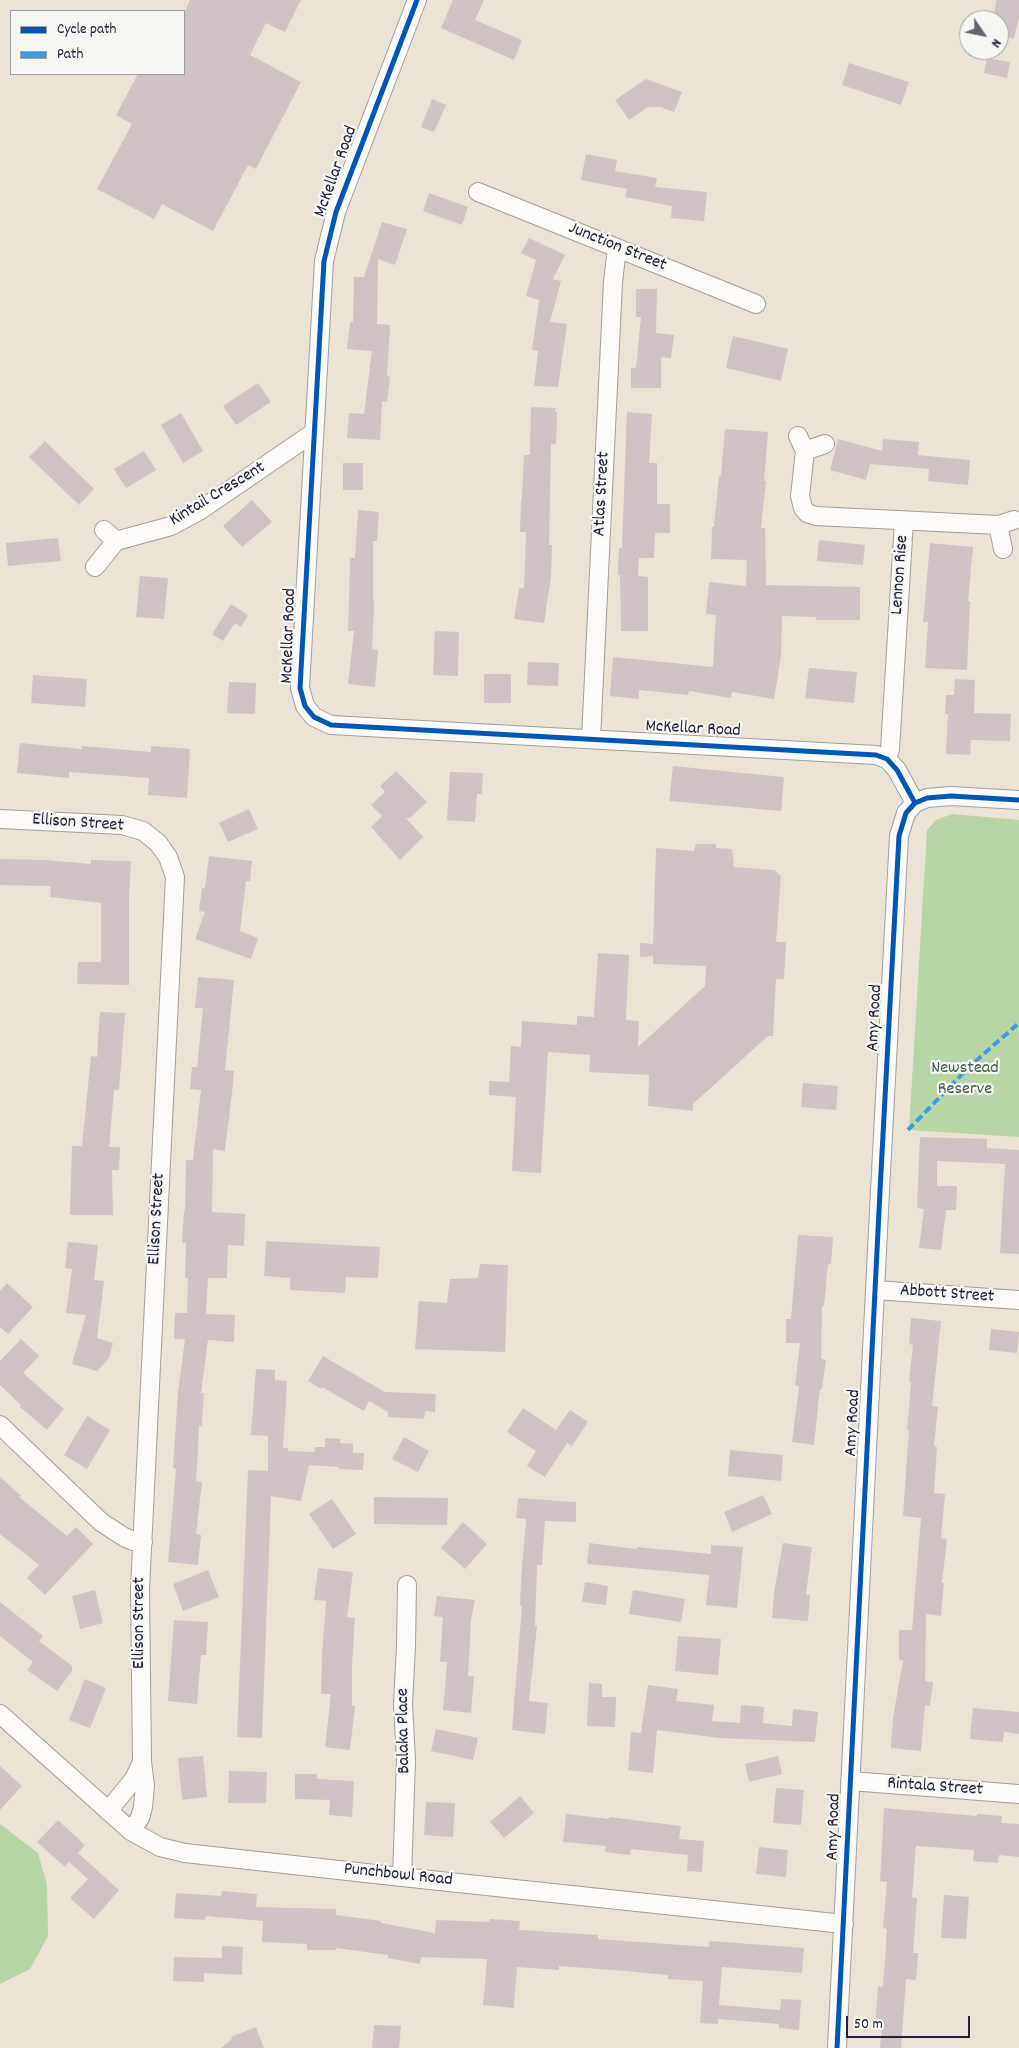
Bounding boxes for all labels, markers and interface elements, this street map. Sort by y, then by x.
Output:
legend [10,10,185,75]
north arrow [959,10,1009,60]
text: Cycle path [57,19,116,41]
text: N [985,34,1006,51]
text: Path [57,44,83,66]
street label: McKellar Road [311,123,363,221]
street label: Junction Street [565,219,669,277]
street label: Atlas Street [590,451,616,537]
street label: Kintail Crescent [166,458,270,532]
street label: Lennon Rise [887,534,915,616]
street label: McKellar Road [278,588,302,684]
street label: McKellar Road [645,717,741,743]
street label: Ellison Street [31,810,125,838]
street label: Amy Road [863,984,889,1052]
park label: Newstead Reserve [931,1059,999,1102]
street label: Ellison Street [145,1173,171,1265]
street label: Abbott Street [899,1281,995,1309]
street label: Amy Road [841,1389,867,1457]
street label: Ellison Street [130,1577,152,1669]
street label: Balaka Place [393,1688,417,1774]
street label: Rintala Street [886,1774,984,1802]
street label: Amy Road [823,1793,847,1861]
street label: Punchbowl Road [343,1860,453,1892]
scale bar [849,2006,973,2038]
text: 50 m [854,2014,883,2036]

